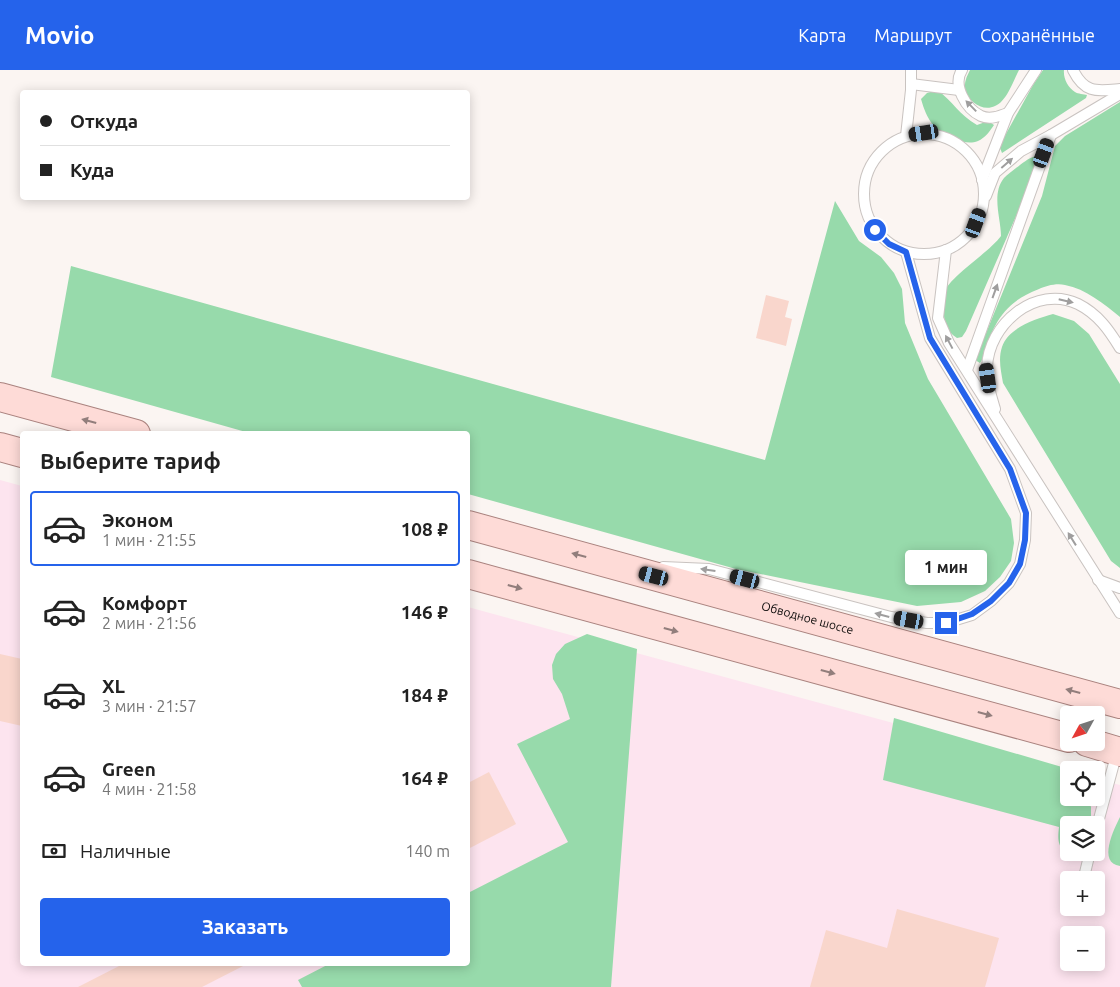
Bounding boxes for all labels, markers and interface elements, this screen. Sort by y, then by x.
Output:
text: Movio [25,22,95,49]
text: Карта [798,25,846,45]
text: Маршрут [874,25,952,45]
text: Сохранённые [980,25,1095,45]
one-way arrow [965,101,977,113]
text: Откуда [70,110,138,132]
car [908,123,939,143]
car [1031,136,1056,170]
one-way arrow [1000,157,1012,169]
text: Куда [70,159,114,181]
car [963,206,988,240]
route start [864,219,886,241]
one-way arrow [991,283,999,298]
one-way arrow [1059,297,1074,305]
one-way arrow [945,334,953,349]
car [978,362,997,394]
one-way arrow [81,417,96,425]
text: Выберите тариф [40,448,221,473]
icon: car [42,506,87,551]
text: Эконом [102,509,173,531]
text: 108 ₽ [401,518,448,540]
text: 1 мин · 21:55 [102,531,196,549]
one-way arrow [1067,532,1077,545]
callout: 1 мин [905,550,987,586]
one-way arrow [571,551,586,559]
text: 1 мин [924,558,968,576]
car [637,565,670,587]
one-way arrow [700,566,716,574]
car [728,568,761,590]
one-way arrow [507,583,522,591]
icon: car [42,589,87,634]
text: Комфорт [102,592,187,614]
street label: Обводное шоссе [760,599,855,637]
text: 146 ₽ [401,601,448,623]
car [892,610,925,630]
one-way arrow [875,611,890,619]
route end [935,612,957,634]
text: 2 мин · 21:56 [102,614,196,632]
one-way arrow [664,626,679,634]
one-way arrow [821,668,836,676]
icon: car [42,672,87,717]
text: XL [102,675,125,697]
text: 184 ₽ [401,684,448,706]
one-way arrow [1065,687,1081,695]
text: 3 мин · 21:57 [102,697,196,715]
north arrow [1060,706,1105,751]
map controls [1060,706,1105,971]
one-way arrow [978,711,993,719]
icon: car [42,755,87,800]
text: Green [102,758,156,780]
button: locate [1060,761,1105,806]
text: 164 ₽ [401,767,448,789]
text: 4 мин · 21:58 [102,780,196,798]
button: layers [1060,816,1105,861]
icon: cash [40,837,68,865]
text: Наличные [80,840,171,862]
text: 140 m [405,842,450,860]
button: + [1060,871,1105,916]
button: Заказать [40,898,450,956]
button: − [1060,926,1105,971]

